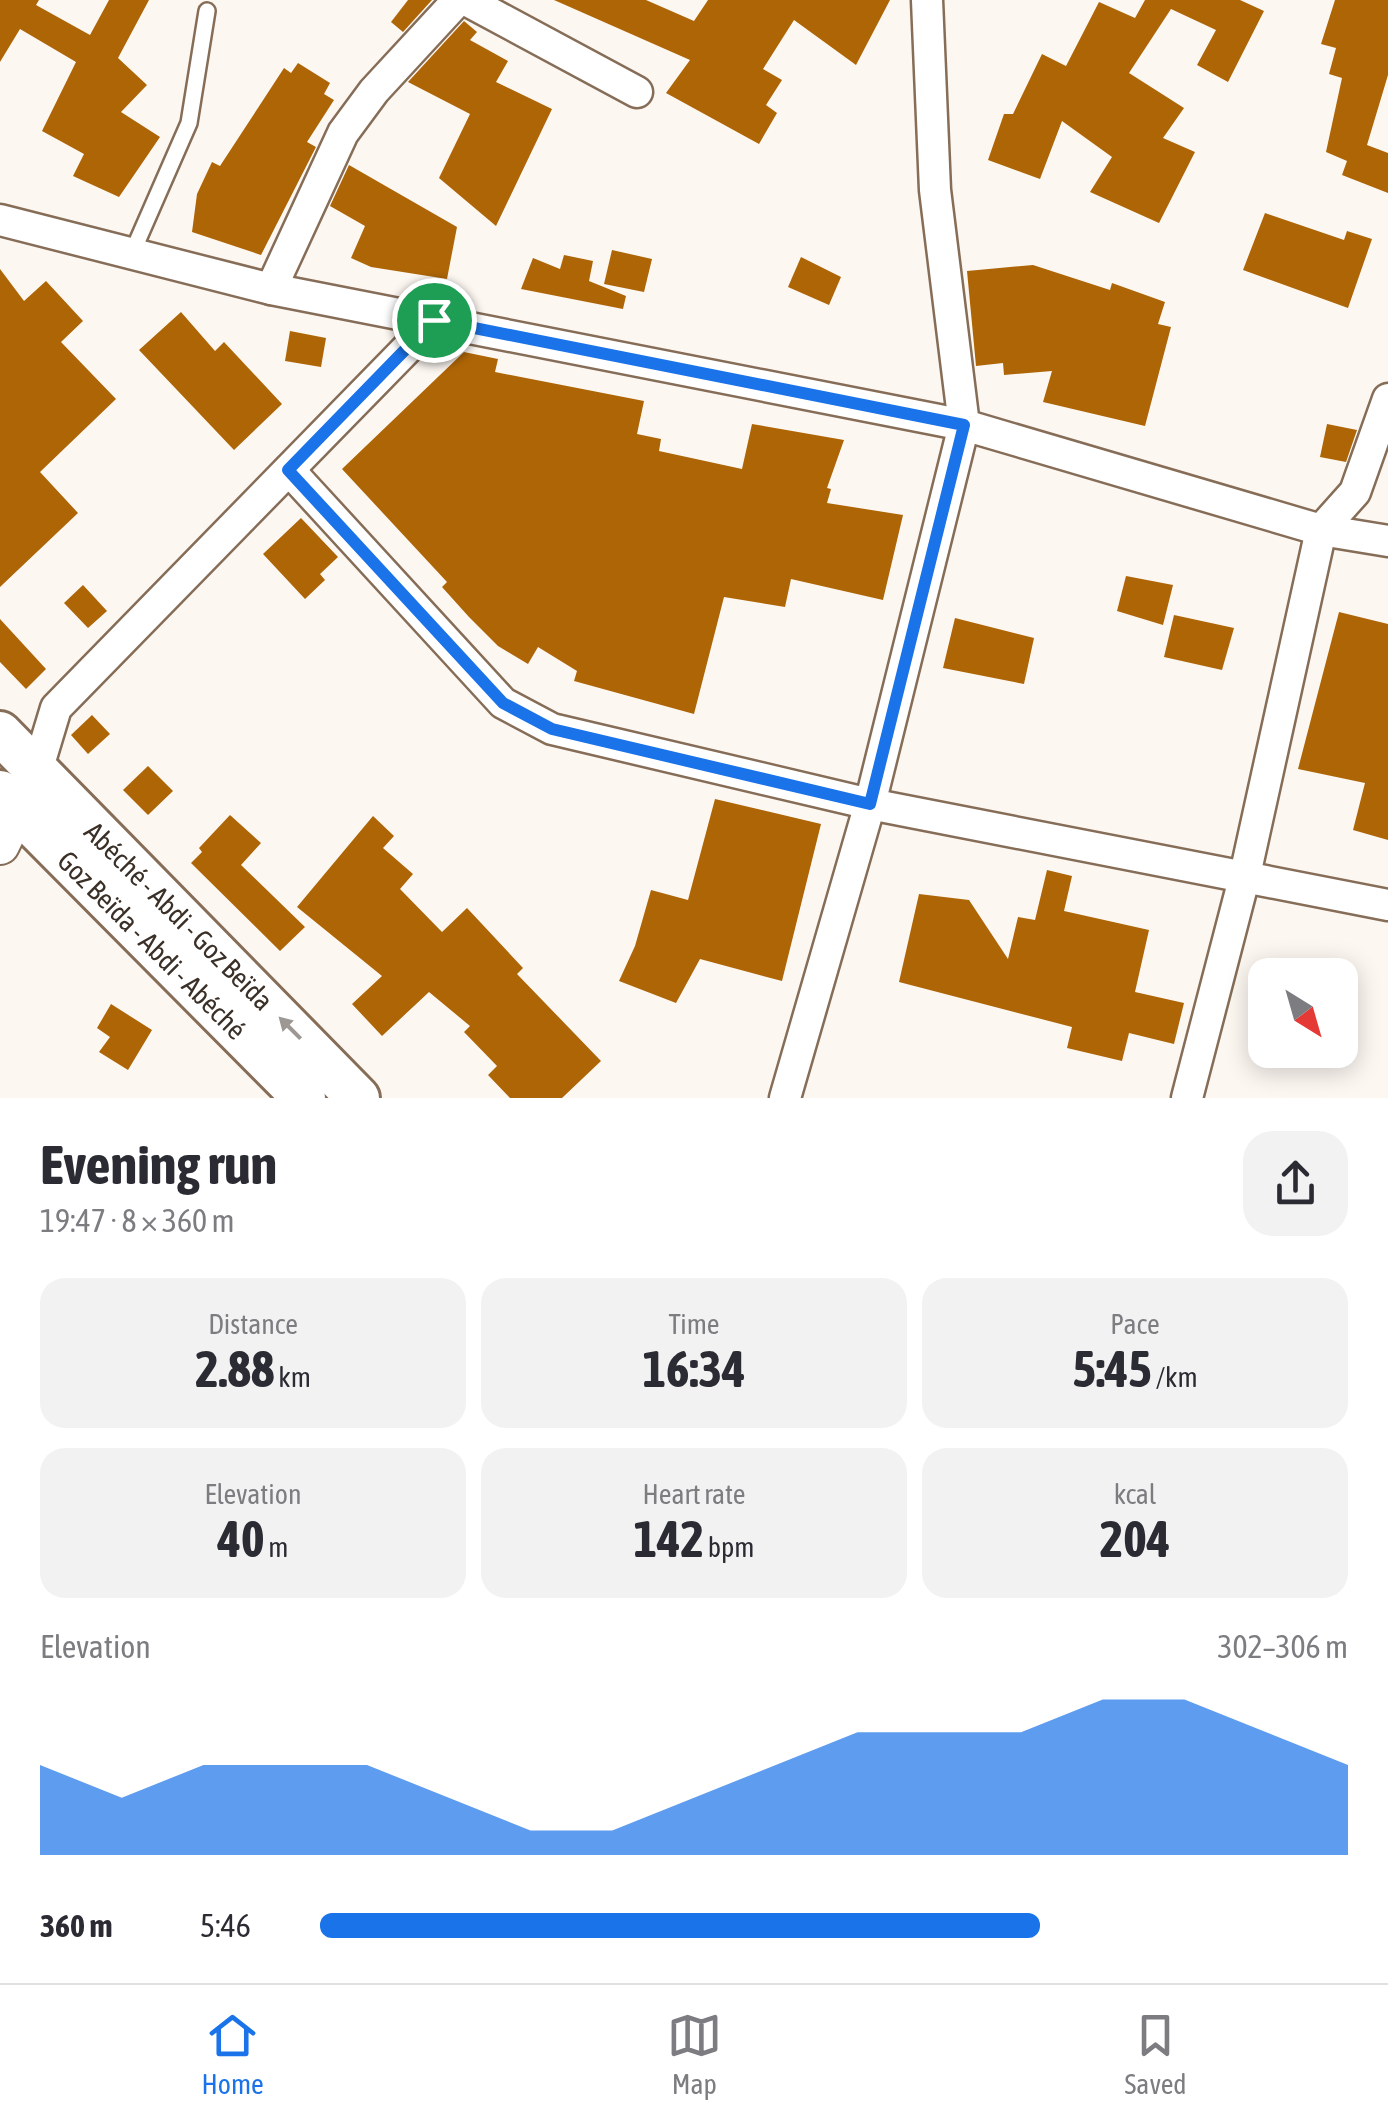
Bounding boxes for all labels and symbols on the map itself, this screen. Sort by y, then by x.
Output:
pin [392,278,477,363]
street label: Abéché - Abdi - Goz Beïda [78,815,280,1017]
street label: Goz Beïda - Abdi - Abéché [51,844,253,1046]
north arrow [1248,958,1358,1068]
one-way arrow [279,1017,302,1041]

